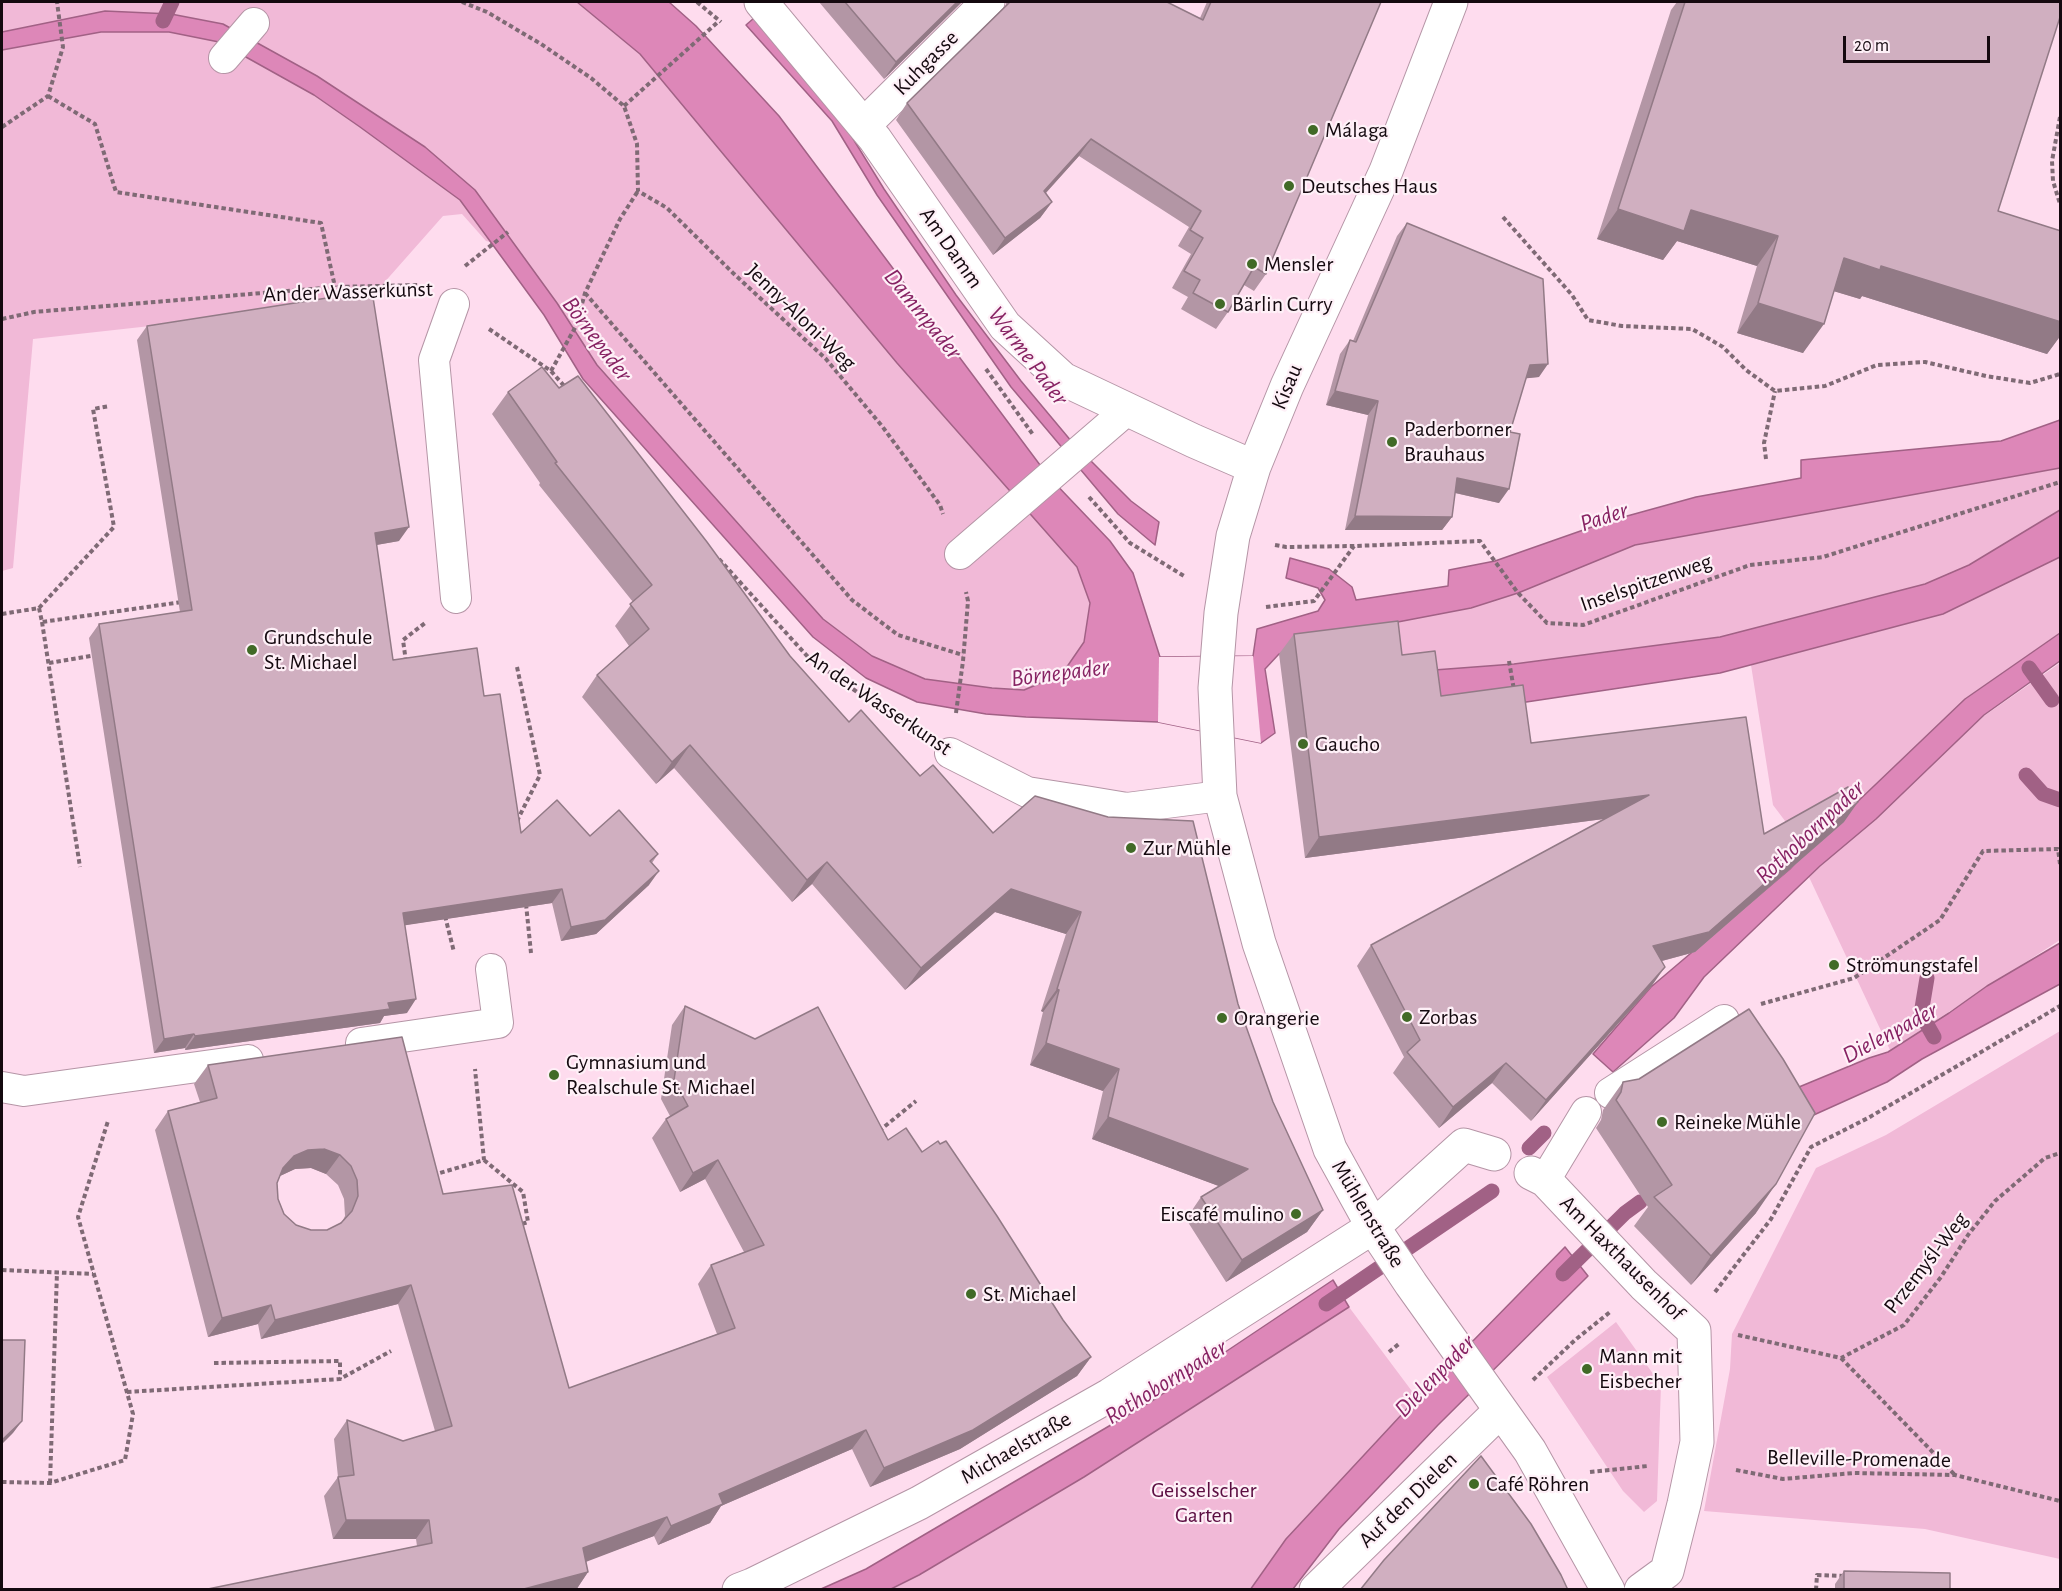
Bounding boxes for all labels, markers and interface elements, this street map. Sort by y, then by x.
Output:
scale bar [1846,24,1993,62]
street label: Kuhgasse [888,25,964,101]
text: 20 m [1854,37,1889,55]
place label: Málaga [1325,117,1388,143]
marker: Málaga [1306,123,1320,137]
place label: Deutsches Haus [1301,173,1438,199]
marker: Deutsches Haus [1282,179,1296,193]
street label: Am Damm [914,202,988,294]
place label: Mensler [1264,251,1333,277]
marker: Mensler [1245,257,1259,271]
street label: Jenny-Aloni-Weg [741,258,861,376]
water label: Dammpader [878,263,968,365]
street label: An der Wasserkunst [263,276,433,308]
water label: Börnepader [556,291,638,387]
place label: Bärlin Curry [1232,291,1333,317]
marker: Bärlin Curry [1213,297,1227,311]
water label: Warme Pader [982,301,1074,411]
street label: Kisau [1266,360,1308,414]
place label: Paderborner Brauhaus [1404,416,1511,468]
marker: Paderborner Brauhaus [1385,435,1399,449]
water label: Pader [1576,496,1632,538]
street label: Inselspitzenweg [1577,548,1715,618]
place label: Grundschule St. Michael [264,624,372,676]
marker: Grundschule St. Michael [245,643,259,657]
street label: An der Wasserkunst [801,645,957,761]
water label: Börnepader [1009,653,1111,693]
place label: Gaucho [1315,731,1380,757]
marker: Gaucho [1296,737,1310,751]
water label: Rothobornpader [1749,774,1871,890]
place label: Zur Mühle [1143,835,1231,861]
marker: Zur Mühle [1124,841,1138,855]
place label: Strömungstafel [1846,952,1979,978]
marker: Strömungstafel [1827,958,1841,972]
water label: Dielenpader [1837,996,1943,1070]
place label: Zorbas [1419,1004,1477,1030]
place label: Orangerie [1234,1005,1320,1031]
marker: Zorbas [1400,1010,1414,1024]
marker: Orangerie [1215,1011,1229,1025]
place label: Gymnasium und Realschule St. Michael [566,1049,755,1100]
marker: Gymnasium und Realschule St. Michael [547,1068,561,1082]
place label: Reineke Mühle [1674,1109,1801,1135]
marker: Reineke Mühle [1655,1115,1669,1129]
street label: Mühlenstraße [1326,1155,1410,1273]
street label: Am Haxthausenhof [1554,1190,1690,1326]
place label: Eiscafé mulino [1160,1201,1284,1227]
marker: Eiscafé mulino [1289,1207,1303,1221]
street label: Przemyśl-Weg [1878,1207,1974,1319]
place label: St. Michael [983,1281,1077,1307]
marker: St. Michael [964,1287,978,1301]
water label: Dielenpader [1389,1329,1481,1423]
water label: Rothobornpader [1100,1333,1232,1431]
place label: Mann mit Eisbecher [1599,1343,1682,1394]
marker: Mann mit Eisbecher [1580,1362,1594,1376]
street label: Michaelstraße [956,1406,1076,1490]
street label: Belleville-Promenade [1767,1444,1951,1474]
street label: Auf den Dielen [1353,1446,1463,1554]
place label: Café Röhren [1486,1471,1589,1497]
park label: Geisselscher Garten [1151,1477,1257,1528]
marker: Café Röhren [1467,1477,1481,1491]

